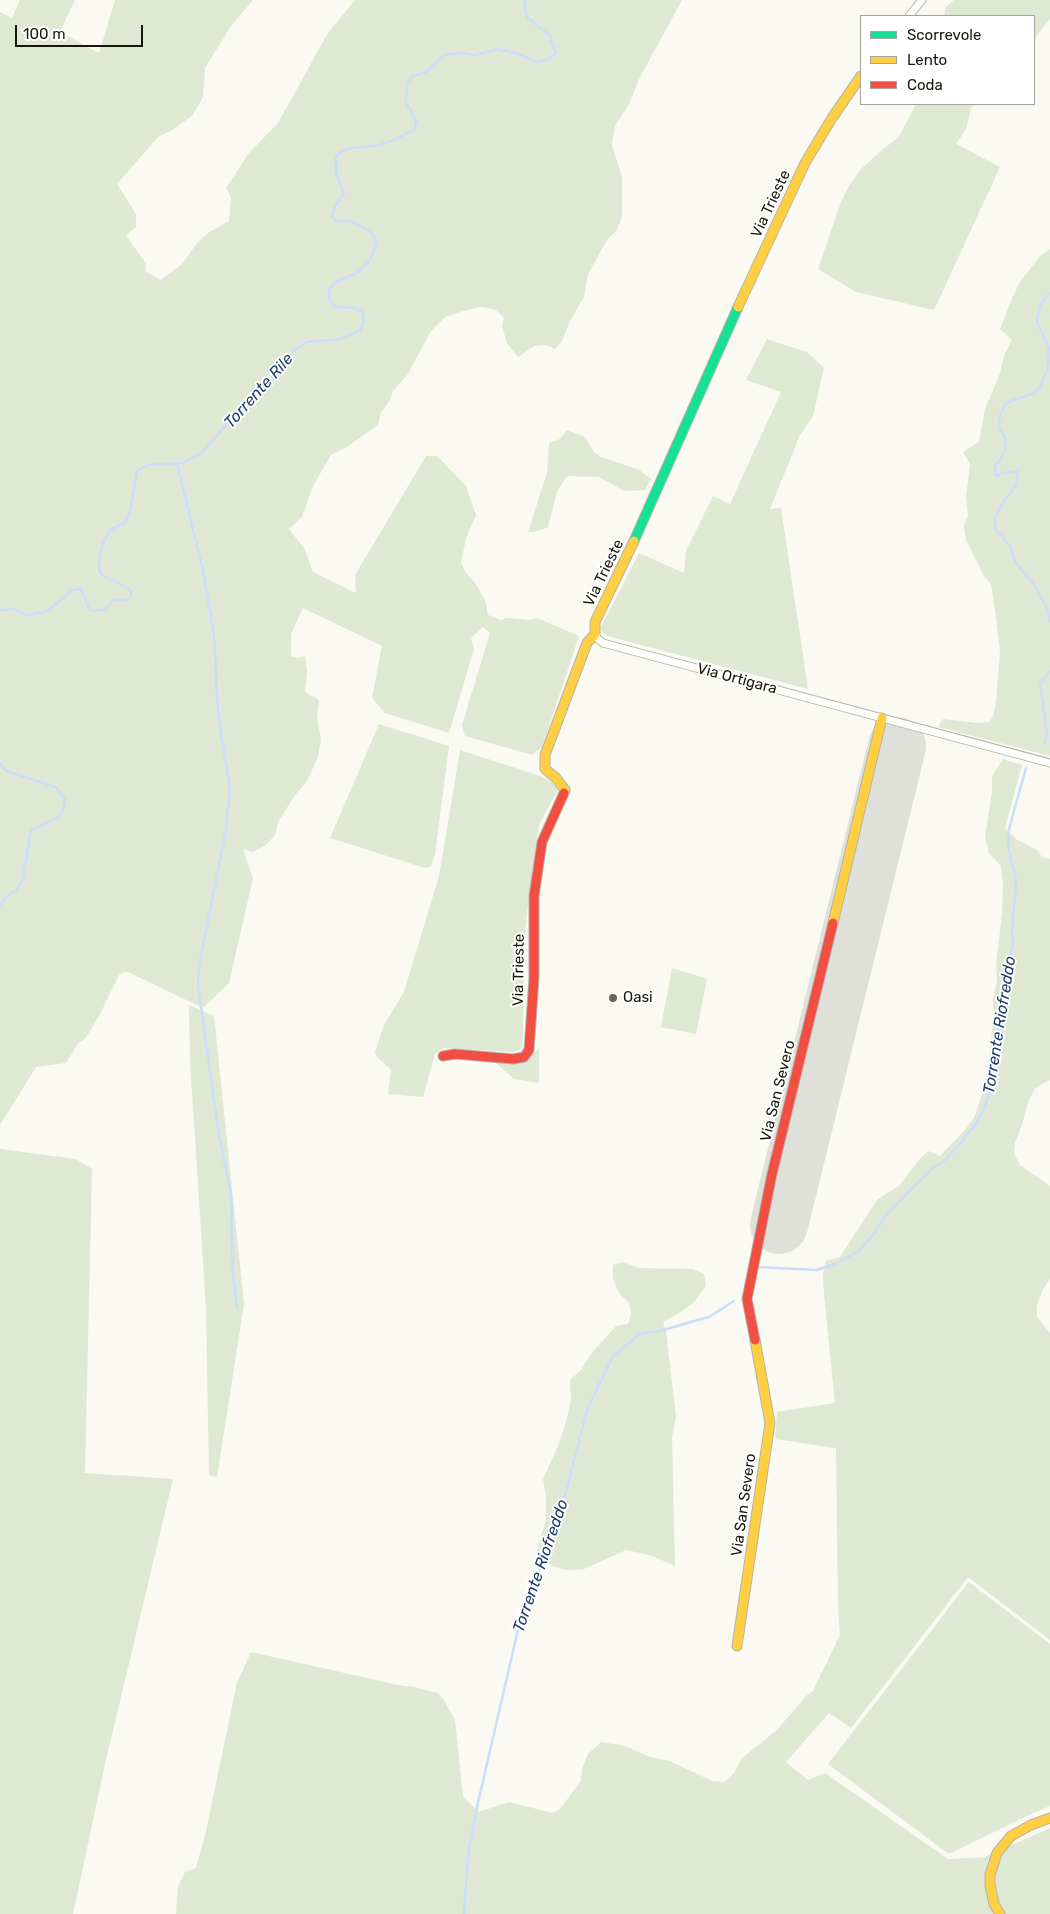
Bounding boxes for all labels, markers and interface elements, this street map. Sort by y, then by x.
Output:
scale bar [18,15,145,47]
legend [860,15,1035,105]
text: 100 m [23,25,65,43]
text: Scorrevole [907,26,981,44]
text: Lento [907,51,947,69]
text: Coda [907,76,943,94]
street label: Via Trieste [748,167,794,241]
water label: Torrente Rile [220,350,298,432]
street label: Via Trieste [580,536,628,610]
street label: Via Ortigara [695,660,779,698]
street label: Via Trieste [509,934,529,1006]
water label: Torrente Riofreddo [980,955,1020,1095]
place label: Oasi [623,989,653,1007]
marker: Oasi [607,992,619,1004]
street label: Via San Severo [757,1038,799,1144]
street label: Via San Severo [728,1452,760,1558]
water label: Torrente Riofreddo [509,1497,573,1635]

